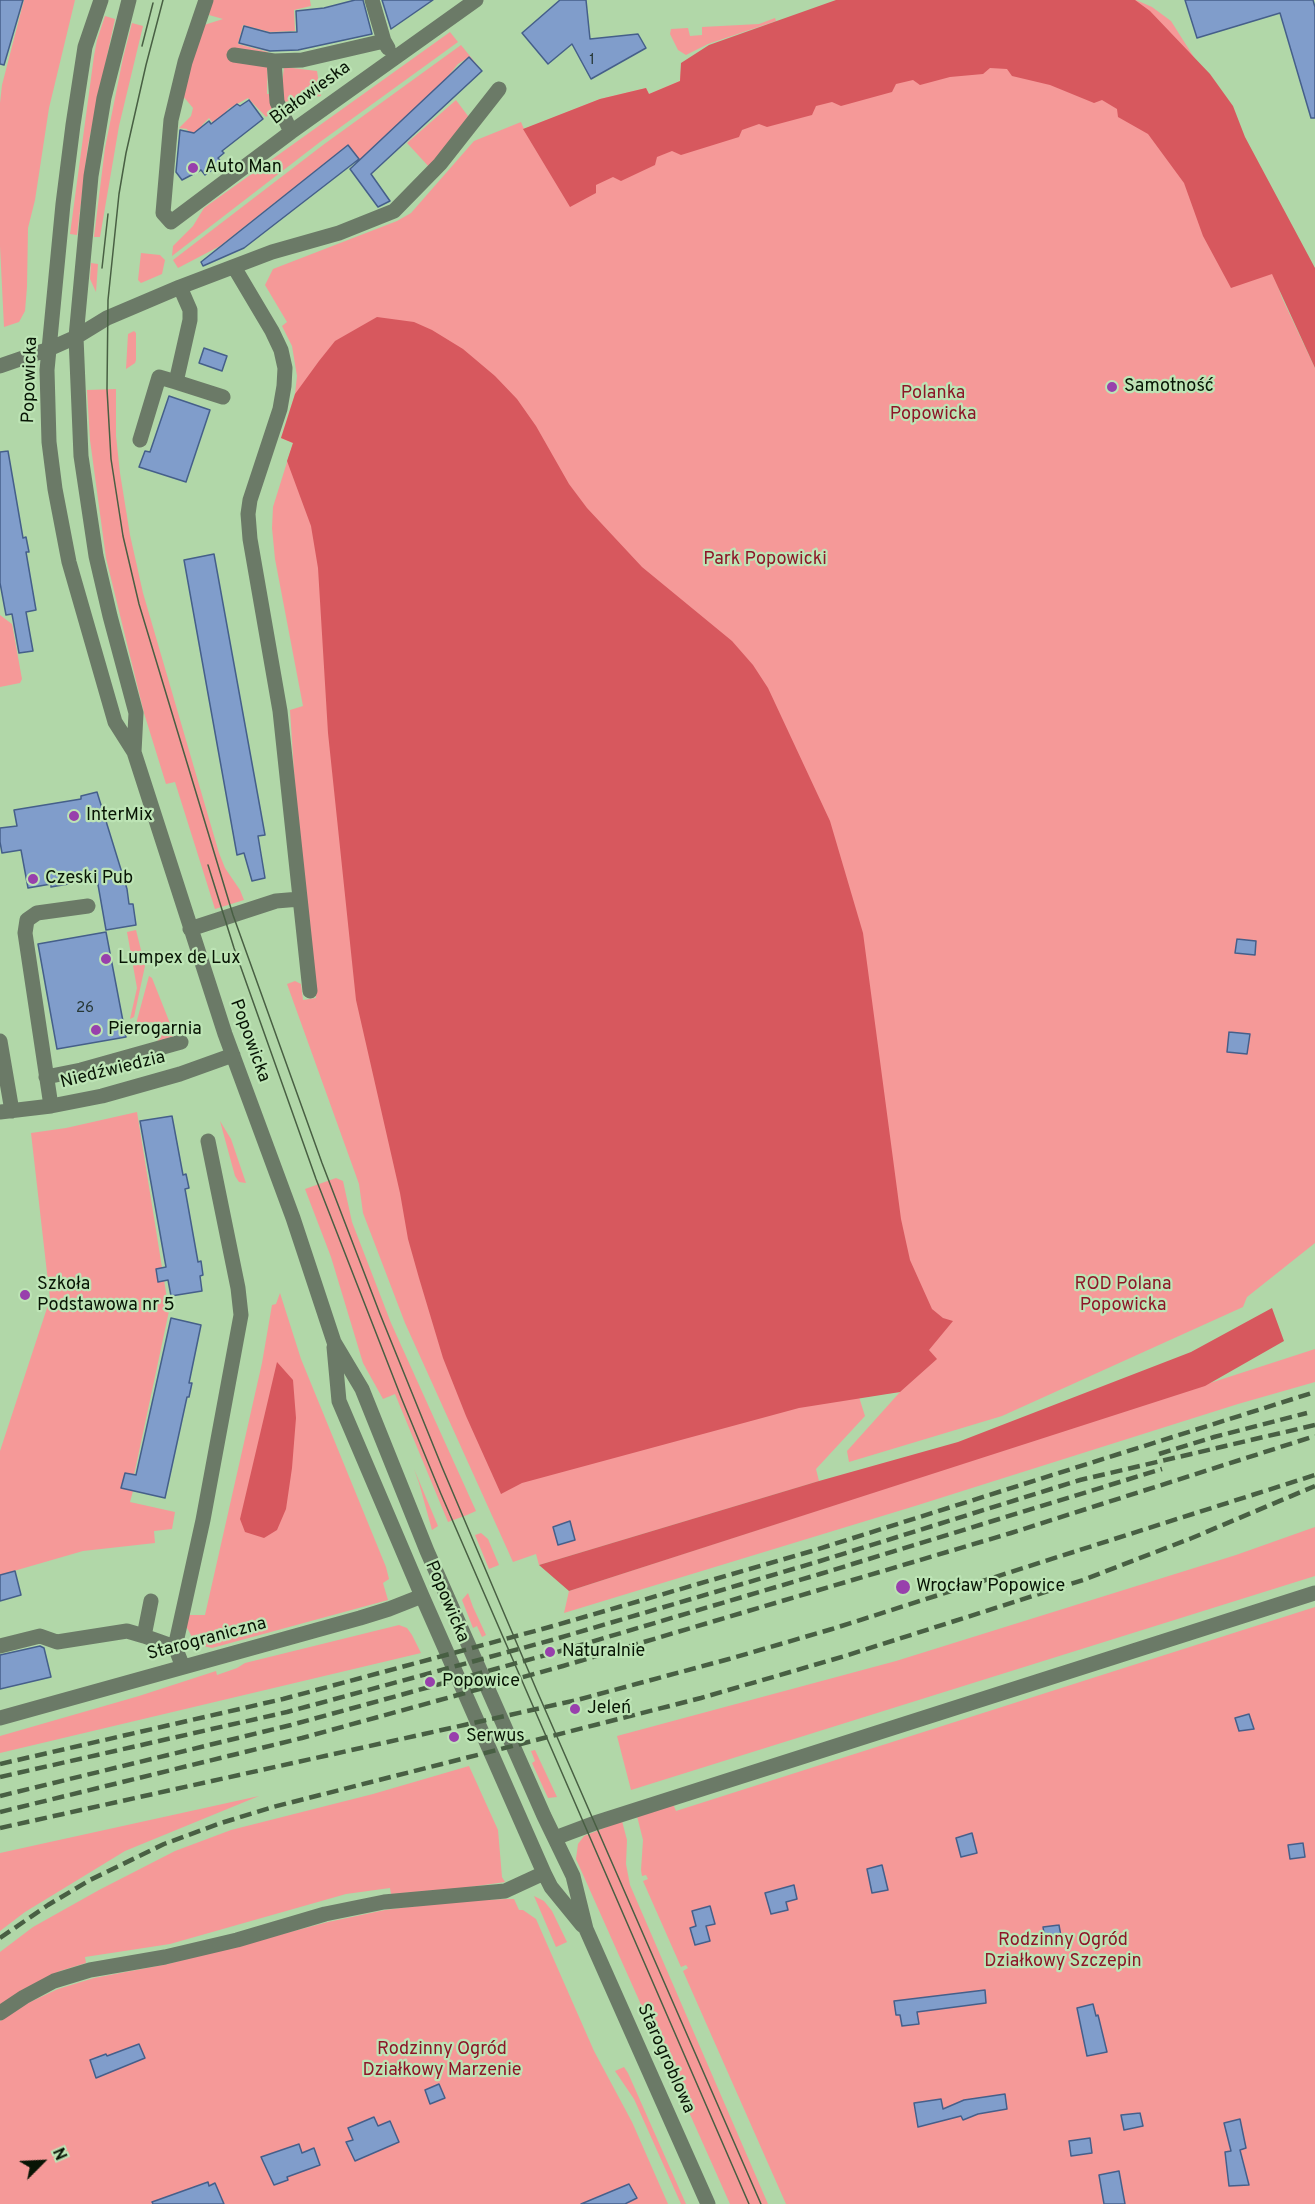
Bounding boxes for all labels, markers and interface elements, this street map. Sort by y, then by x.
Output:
house number: 1 [589,52,595,70]
street label: Białowieska [266,58,356,130]
place label: Auto Man [205,157,282,179]
marker: Auto Man [186,161,200,175]
street label: Popowicka [19,336,43,424]
place label: Samotność [1124,376,1214,398]
marker: Samotność [1105,380,1119,394]
park label: Polanka Popowicka [890,383,976,426]
park label: Park Popowicki [703,549,827,571]
place label: InterMix [86,805,153,827]
marker: InterMix [67,809,81,823]
place label: Czeski Pub [45,868,133,890]
marker: Czeski Pub [26,872,40,886]
place label: Lumpex de Lux [118,948,241,970]
marker: Lumpex de Lux [99,952,113,966]
street label: Popowicka [224,997,274,1085]
house number: 26 [76,1000,94,1018]
place label: Pierogarnia [108,1019,202,1041]
marker: Pierogarnia [89,1023,103,1037]
street label: Niedźwiedzia [58,1048,168,1094]
place label: Szkoła Podstawowa nr 5 [37,1274,175,1316]
park label: ROD Polana Popowicka [1074,1274,1172,1316]
marker: Szkoła Podstawowa nr 5 [18,1288,32,1302]
street label: Popowicka [419,1558,473,1646]
place label: Wrocław Popowice [916,1576,1065,1598]
marker: Wrocław Popowice [894,1578,912,1596]
street label: Starograniczna [145,1614,269,1666]
place label: Naturalnie [562,1641,645,1663]
marker: Naturalnie [543,1645,557,1659]
place label: Popowice [442,1671,520,1693]
marker: Popowice [423,1675,437,1689]
place label: Jeleń [587,1698,631,1720]
marker: Jeleń [568,1702,582,1716]
place label: Serwus [466,1726,525,1748]
marker: Serwus [447,1730,461,1744]
park label: Rodzinny Ogród Działkowy Szczepin [984,1930,1142,1972]
street label: Starogroblowa [631,2001,699,2117]
park label: Rodzinny Ogród Działkowy Marzenie [363,2039,521,2082]
north arrow [12,2132,72,2192]
text: N [47,2145,70,2164]

